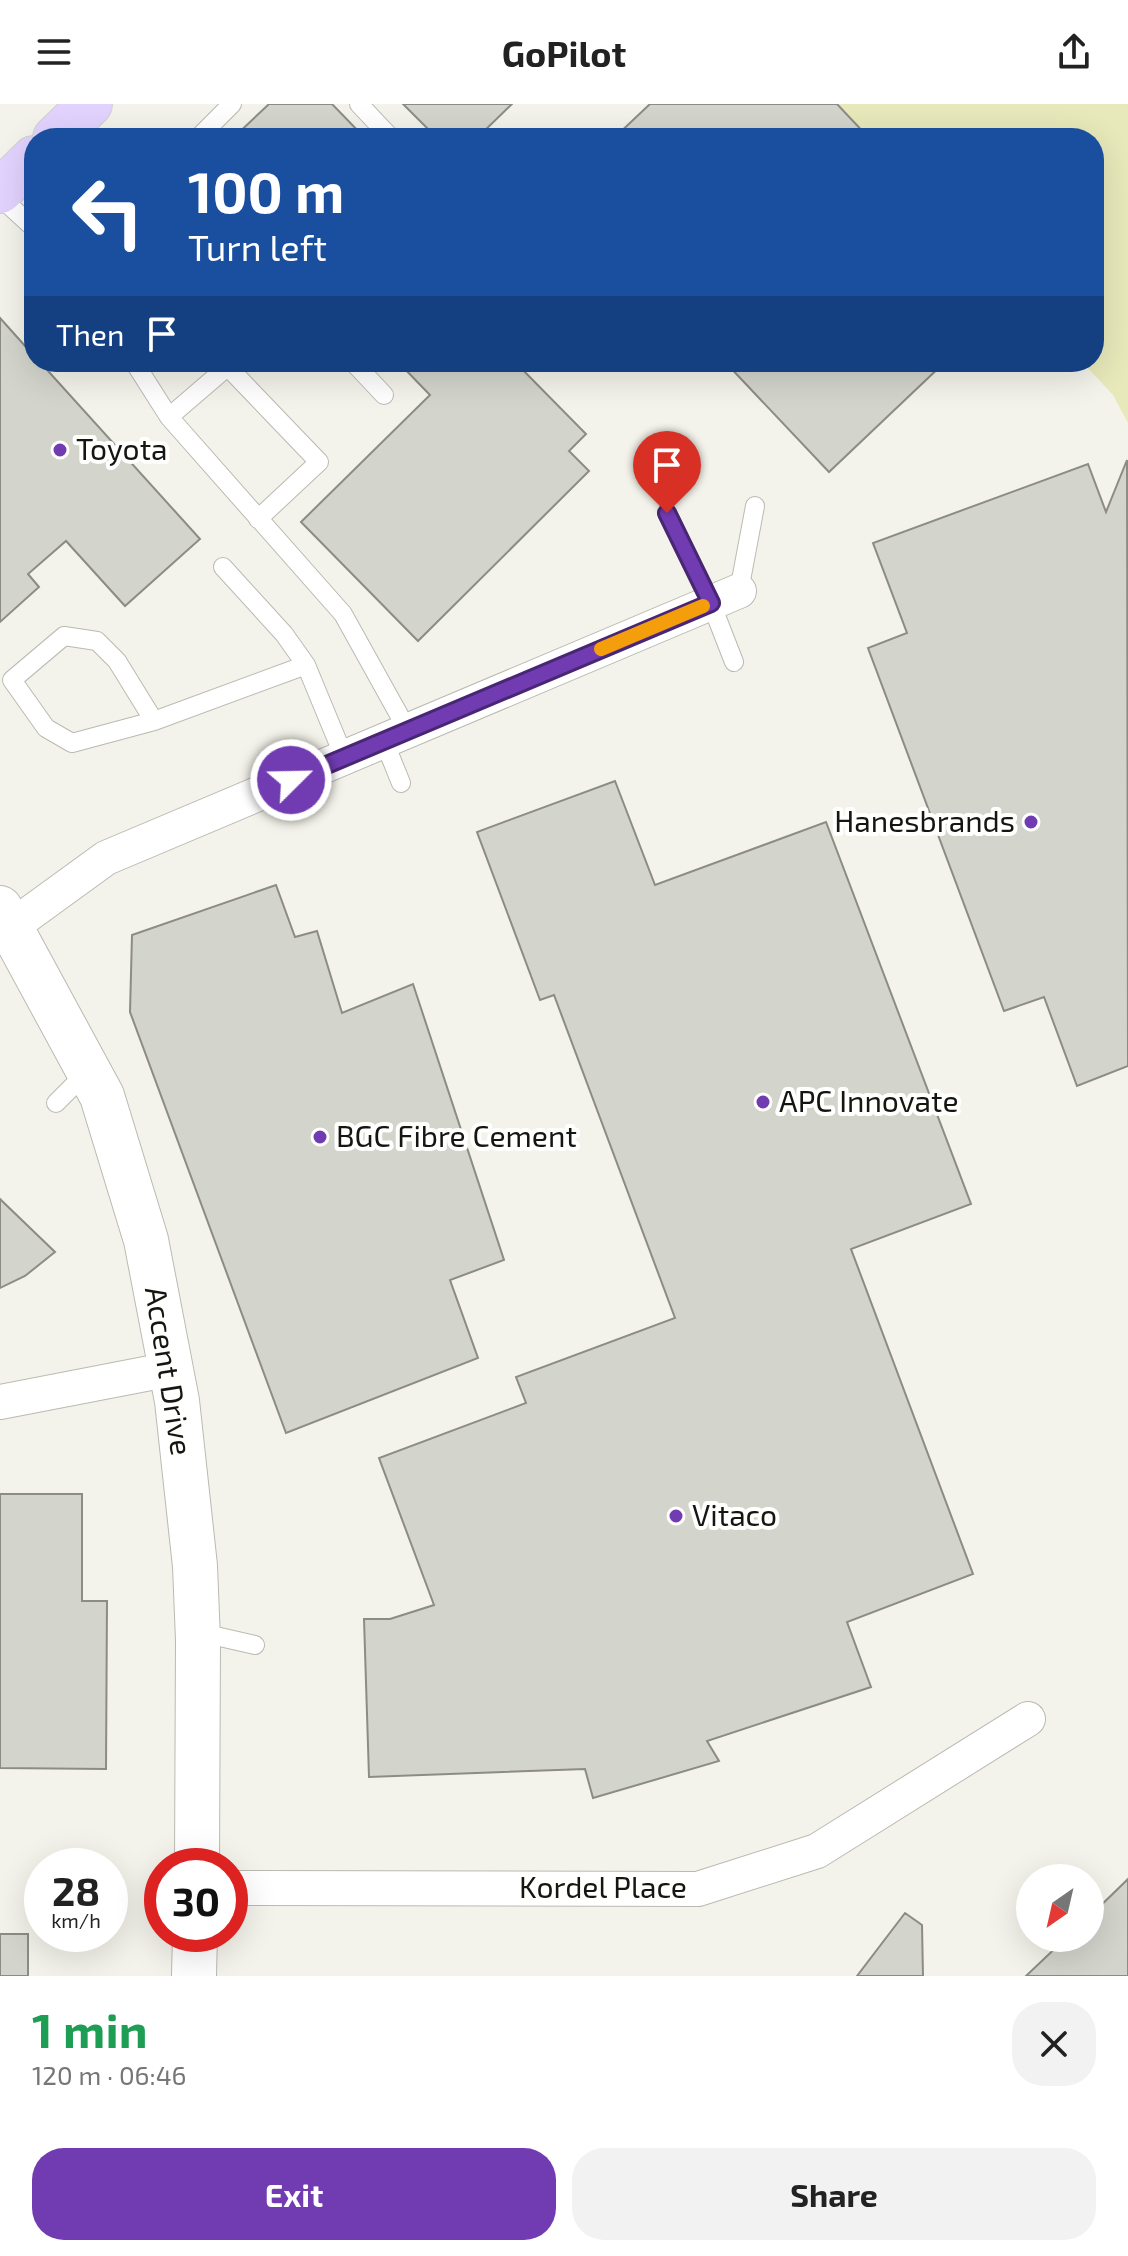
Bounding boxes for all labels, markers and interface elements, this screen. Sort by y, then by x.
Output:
icon: menu [32,30,76,74]
icon: share [1052,30,1096,74]
text: GoPilot [502,31,626,74]
text: 100 m [188,157,344,224]
icon: left [56,160,160,264]
text: Turn left [188,225,327,268]
icon: arrive [140,312,184,356]
text: Then [56,316,124,352]
place label: Toyota [76,430,168,466]
pin [633,431,701,513]
marker: Toyota [51,441,69,459]
icon: arrive [645,443,689,487]
position arrow [249,738,333,822]
place label: Hanesbrands [834,802,1015,838]
marker: Hanesbrands [1022,813,1040,831]
place label: APC Innovate [779,1082,959,1118]
marker: APC Innovate [754,1093,772,1111]
place label: BGC Fibre Cement [336,1117,577,1153]
marker: BGC Fibre Cement [311,1128,329,1146]
street label: Accent Drive [139,1284,201,1458]
place label: Vitaco [692,1496,777,1532]
marker: Vitaco [667,1507,685,1525]
speed limit sign: 30 [144,1848,248,1952]
north arrow [1016,1864,1104,1952]
map controls [1016,1864,1104,1952]
text: 28 [52,1866,100,1914]
street label: Kordel Place [519,1868,687,1904]
text: km/h [51,1908,101,1932]
text: 1 min [32,2000,148,2058]
button: close [1012,2002,1096,2086]
text: 120 m · 06:46 [32,2059,187,2090]
button: Exit [32,2148,556,2240]
button: Share [572,2148,1096,2240]

